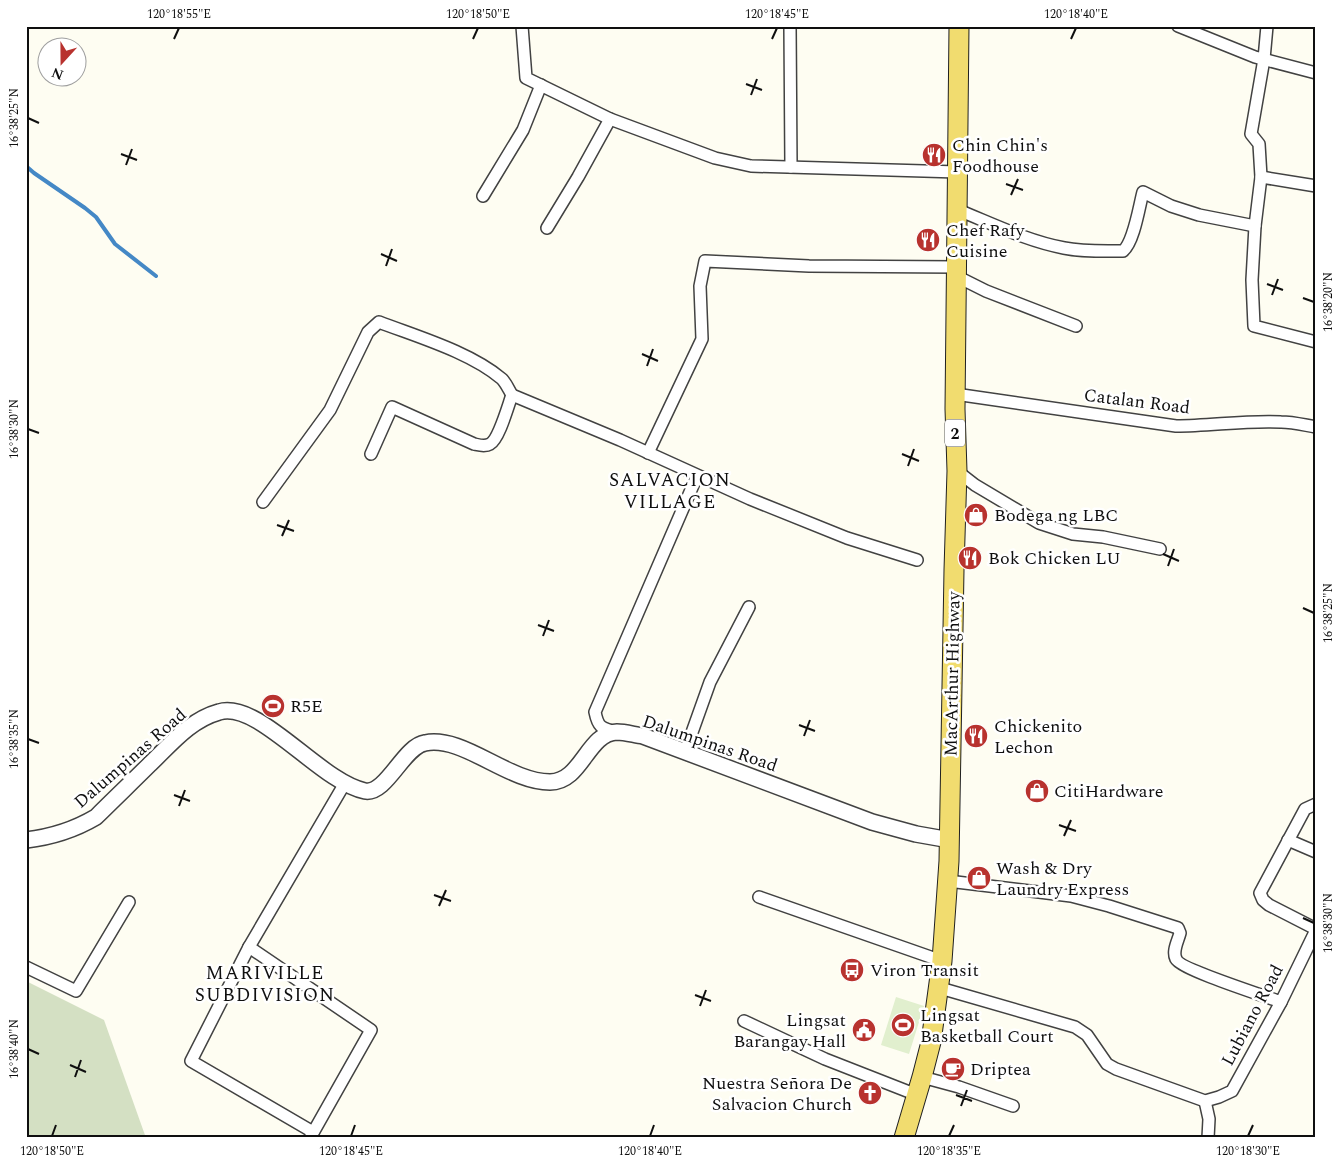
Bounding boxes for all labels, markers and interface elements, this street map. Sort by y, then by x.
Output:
text: 120°18'55"E [147,5,211,24]
text: 120°18'50"E [446,5,510,24]
text: 120°18'45"E [745,5,809,24]
text: 120°18'40"E [1044,5,1108,24]
north arrow [38,38,88,88]
text: N [48,62,67,86]
text: 16°38'25"N [5,88,24,148]
place label: Chin Chin's Foodhouse [952,132,1048,180]
restaurant icon: Chin Chin's Foodhouse [921,142,947,168]
place label: Chef Rafy Cuisine [946,217,1026,265]
restaurant icon: Chef Rafy Cuisine [915,227,941,253]
text: 16°38'20"N [1319,272,1338,332]
street label: Catalan Road [1082,382,1191,421]
text: 16°38'30"N [5,399,24,459]
road number: 2 [945,419,965,446]
district label: SALVACION VILLAGE [609,466,731,517]
shop icon: Bodega ng LBC [963,502,989,528]
place label: Bodega ng LBC [994,502,1118,529]
restaurant icon: Bok Chicken LU [957,545,983,571]
place label: Bok Chicken LU [988,545,1121,572]
text: 16°38'25"N [1319,583,1338,643]
street label: MacArthur Highway [938,590,967,757]
sports icon: R5E [260,693,286,719]
place label: R5E [290,693,323,720]
street label: Dalumpinas Road [68,702,193,815]
street label: Dalumpinas Road [639,708,781,779]
text: 16°38'35"N [5,709,24,769]
place label: Chickenito Lechon [994,713,1082,761]
restaurant icon: Chickenito Lechon [963,723,989,749]
shop icon: CitiHardware [1024,778,1050,804]
place label: CitiHardware [1054,778,1164,805]
place label: Wash & Dry Laundry Express [996,855,1129,903]
shop icon: Wash & Dry Laundry Express [966,865,992,891]
text: 16°38'30"N [1319,893,1338,953]
bus stop icon: Viron Transit [839,957,865,983]
place label: Viron Transit [870,957,979,984]
district label: MARIVILLE SUBDIVISION [195,959,335,1010]
street label: Lubiano Road [1214,960,1290,1071]
place label: Lingsat Basketball Court [920,1002,1054,1050]
place label: Lingsat Barangay Hall [733,1007,846,1055]
sports icon: Lingsat Basketball Court [890,1012,916,1038]
public building icon: Lingsat Barangay Hall [851,1017,877,1043]
text: 16°38'40"N [5,1019,24,1079]
cafe icon: Driptea [940,1056,966,1082]
place label: Driptea [970,1056,1031,1083]
place label: Nuestra Señora De Salvacion Church [702,1070,852,1118]
church icon: Nuestra Señora De Salvacion Church [857,1080,883,1106]
text: 120°18'50"E [20,1142,84,1161]
text: 120°18'45"E [319,1142,383,1161]
text: 120°18'40"E [618,1142,682,1161]
text: 120°18'35"E [917,1142,981,1161]
text: 120°18'30"E [1216,1142,1280,1161]

